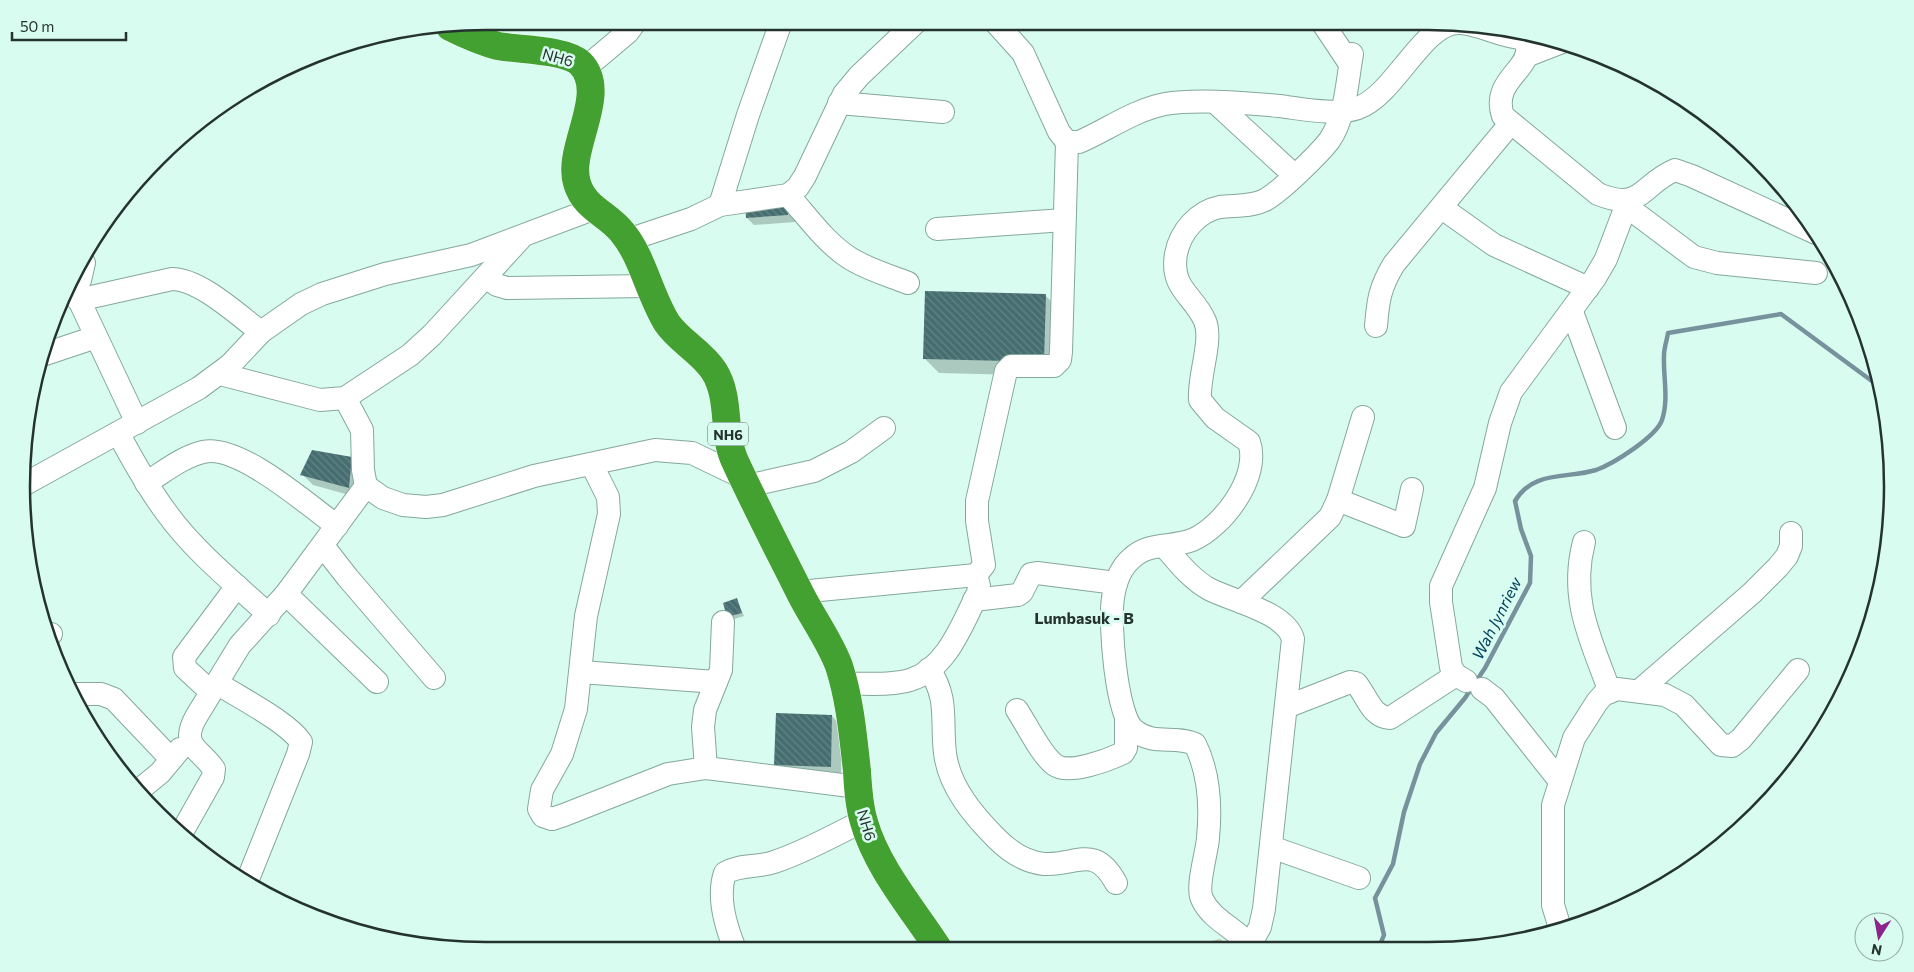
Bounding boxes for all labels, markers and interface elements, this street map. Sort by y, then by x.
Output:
scale bar [12,10,126,42]
text: 50 m [20,17,54,35]
street label: NH6 [540,44,576,70]
road number: NH6 [708,422,748,446]
water label: Wah Jynriew [1467,573,1525,662]
district label: Lumbasuk - B [1034,608,1134,627]
street label: NH6 [854,807,880,843]
north arrow [1854,912,1904,962]
text: N [1870,941,1883,960]

